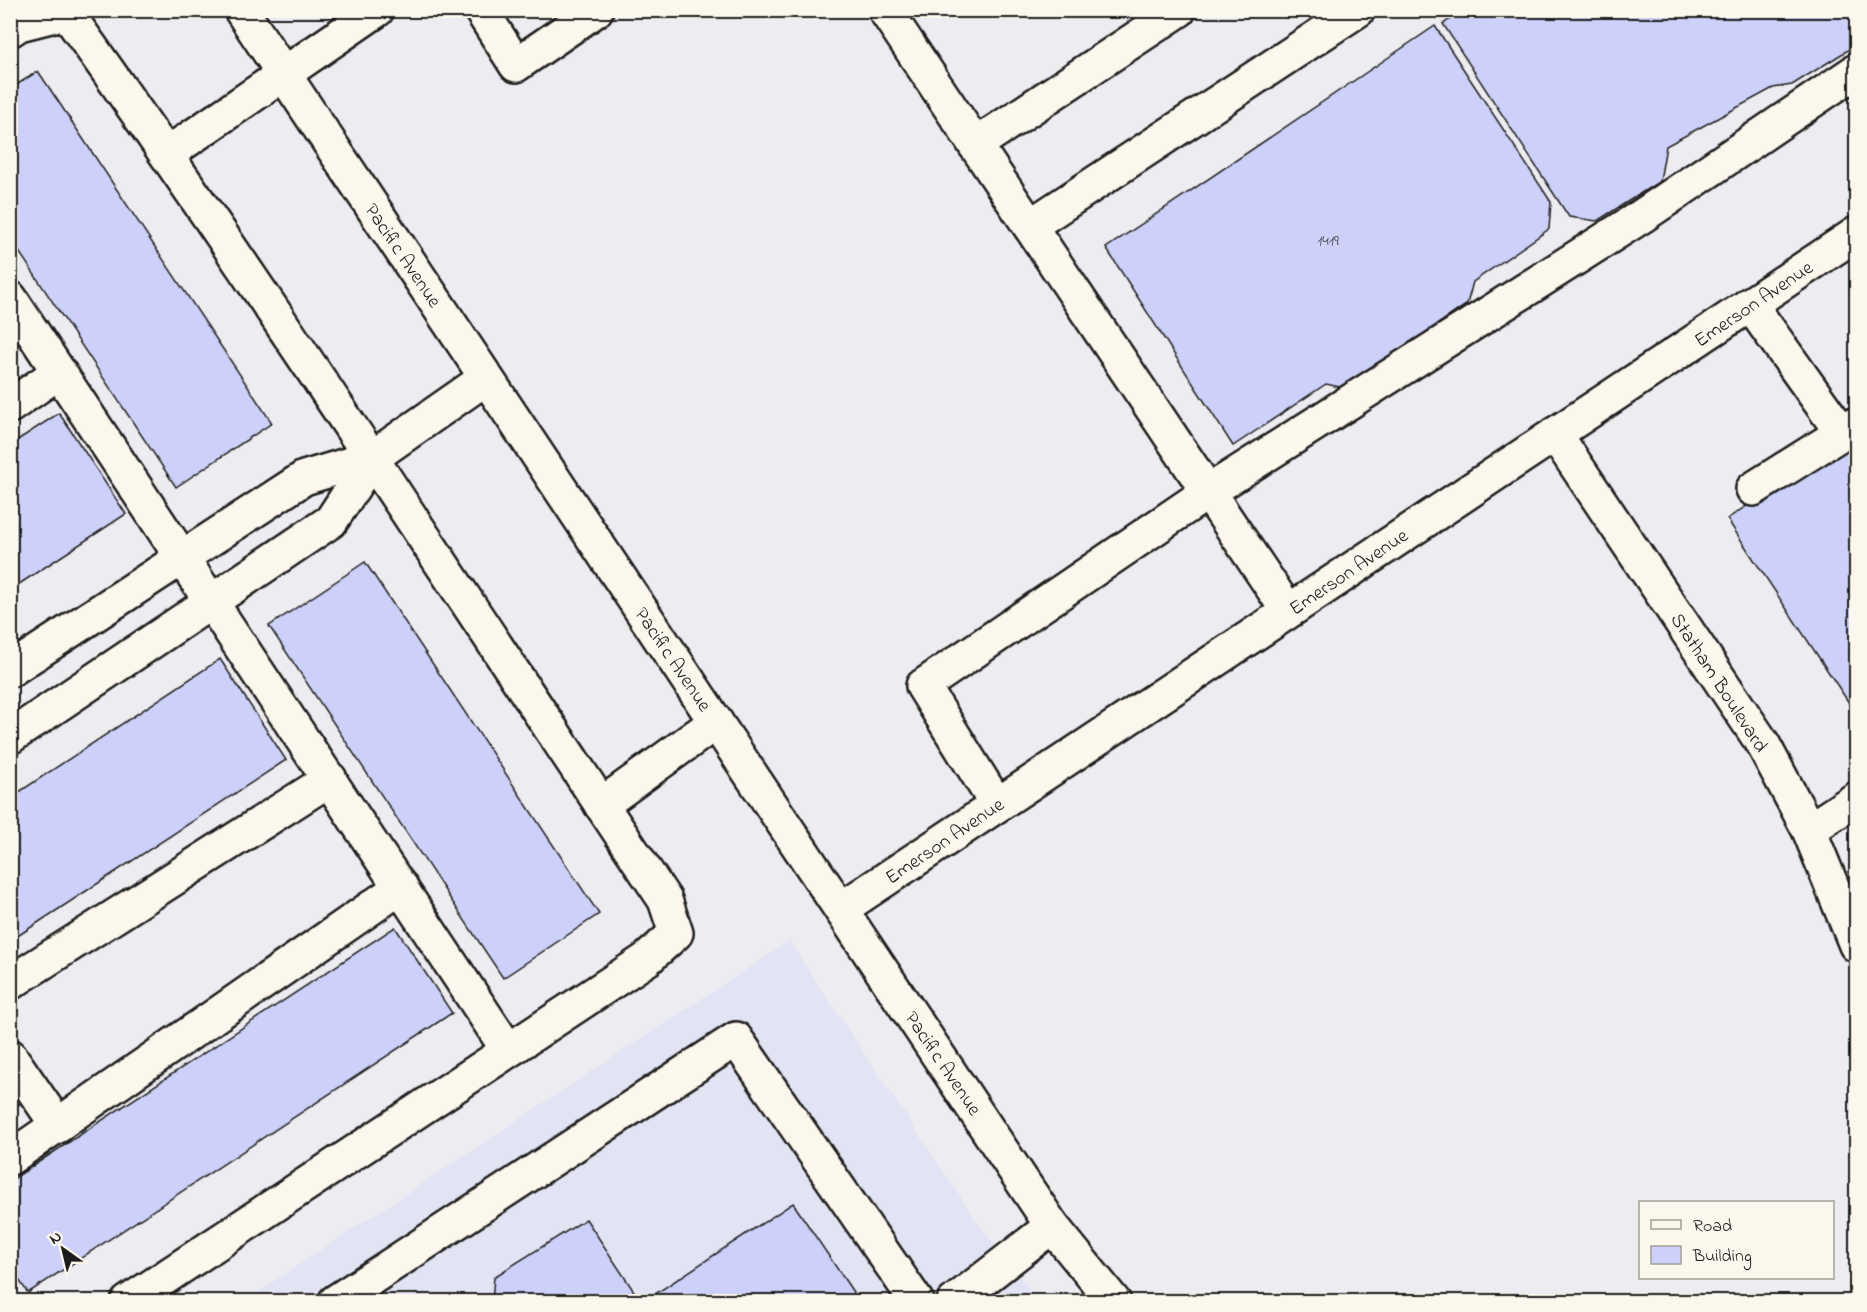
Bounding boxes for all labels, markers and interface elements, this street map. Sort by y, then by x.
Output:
street label: Pacific Avenue [356,198,448,314]
house number: 1419 [1317,229,1339,253]
street label: Emerson Avenue [1689,254,1820,356]
street label: Emerson Avenue [1284,522,1415,624]
street label: Pacific Avenue [626,602,718,718]
street label: Statham Boulevard [1662,608,1774,759]
street label: Emerson Avenue [880,791,1011,893]
street label: Pacific Avenue [896,1006,988,1122]
legend [1639,1201,1834,1279]
text: Road [1693,1214,1732,1240]
north arrow [33,1219,93,1279]
text: N [45,1225,67,1251]
text: Building [1692,1244,1752,1271]

